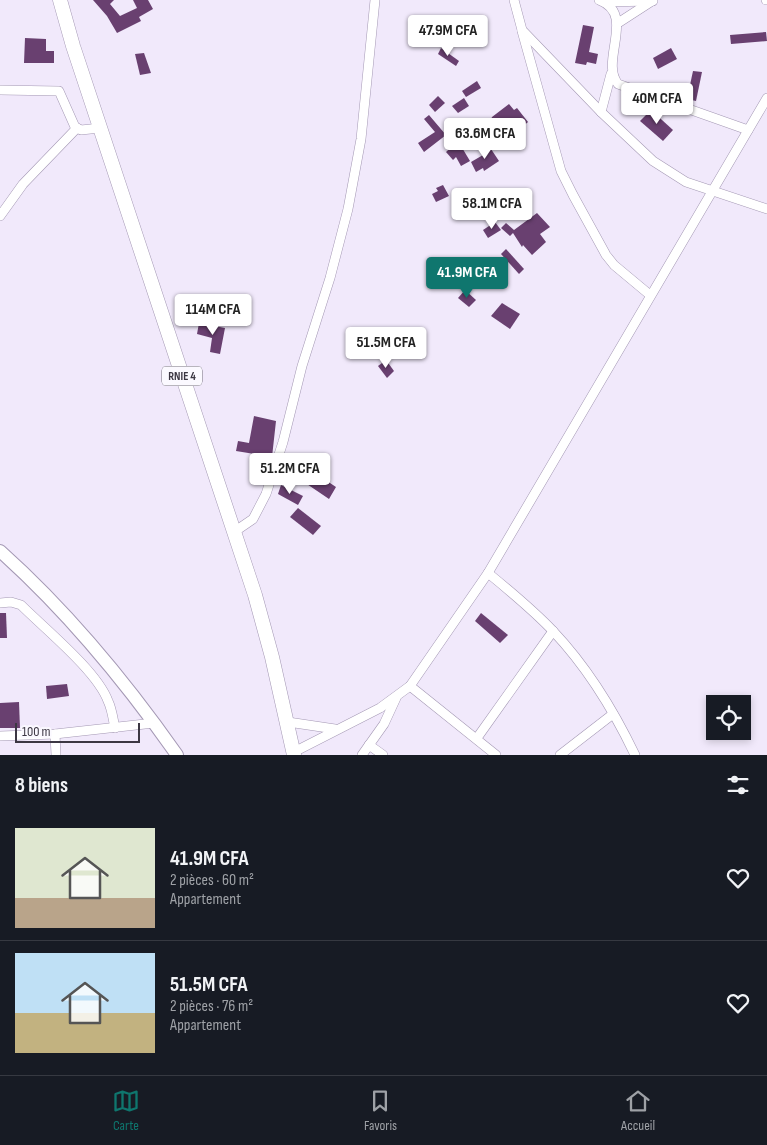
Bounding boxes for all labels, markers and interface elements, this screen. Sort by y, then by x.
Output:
pin: 47.9M CFA [391,15,505,57]
text: 47.9M CFA [419,21,477,40]
pin: 40M CFA [611,82,703,125]
text: 40M CFA [632,89,682,108]
pin: 63.6M CFA [428,118,542,160]
text: 63.6M CFA [455,124,515,143]
pin: 58.1M CFA [435,188,549,230]
text: 58.1M CFA [462,194,522,213]
pin: 41.9M CFA [410,256,524,299]
text: 41.9M CFA [437,263,497,282]
pin: 114M CFA [161,294,265,336]
text: 114M CFA [186,300,240,319]
pin: 51.5M CFA [329,326,443,369]
text: 51.5M CFA [356,333,416,352]
road number: RNIE 4 [162,366,202,386]
pin: 51.2M CFA [233,452,347,495]
text: 51.2M CFA [260,459,320,478]
map controls [706,695,751,740]
button: locate [706,695,751,740]
scale bar [15,720,140,743]
text: 100 m [22,723,51,740]
icon: filters [724,771,752,799]
text: 8 biens [15,773,68,798]
text: 41.9M CFA [170,846,249,871]
icon: home [55,848,115,908]
icon: heart [724,864,752,892]
text: 2 pièces · 60 m² [170,871,254,890]
text: Appartement [170,890,241,909]
text: 51.5M CFA [170,972,247,997]
icon: home [55,973,115,1033]
icon: heart [724,989,752,1017]
text: 2 pièces · 76 m² [170,997,253,1016]
text: Appartement [170,1016,241,1035]
tab: Carte [112,1087,140,1134]
tab: Favoris [364,1087,397,1134]
tab: Accueil [621,1087,655,1134]

